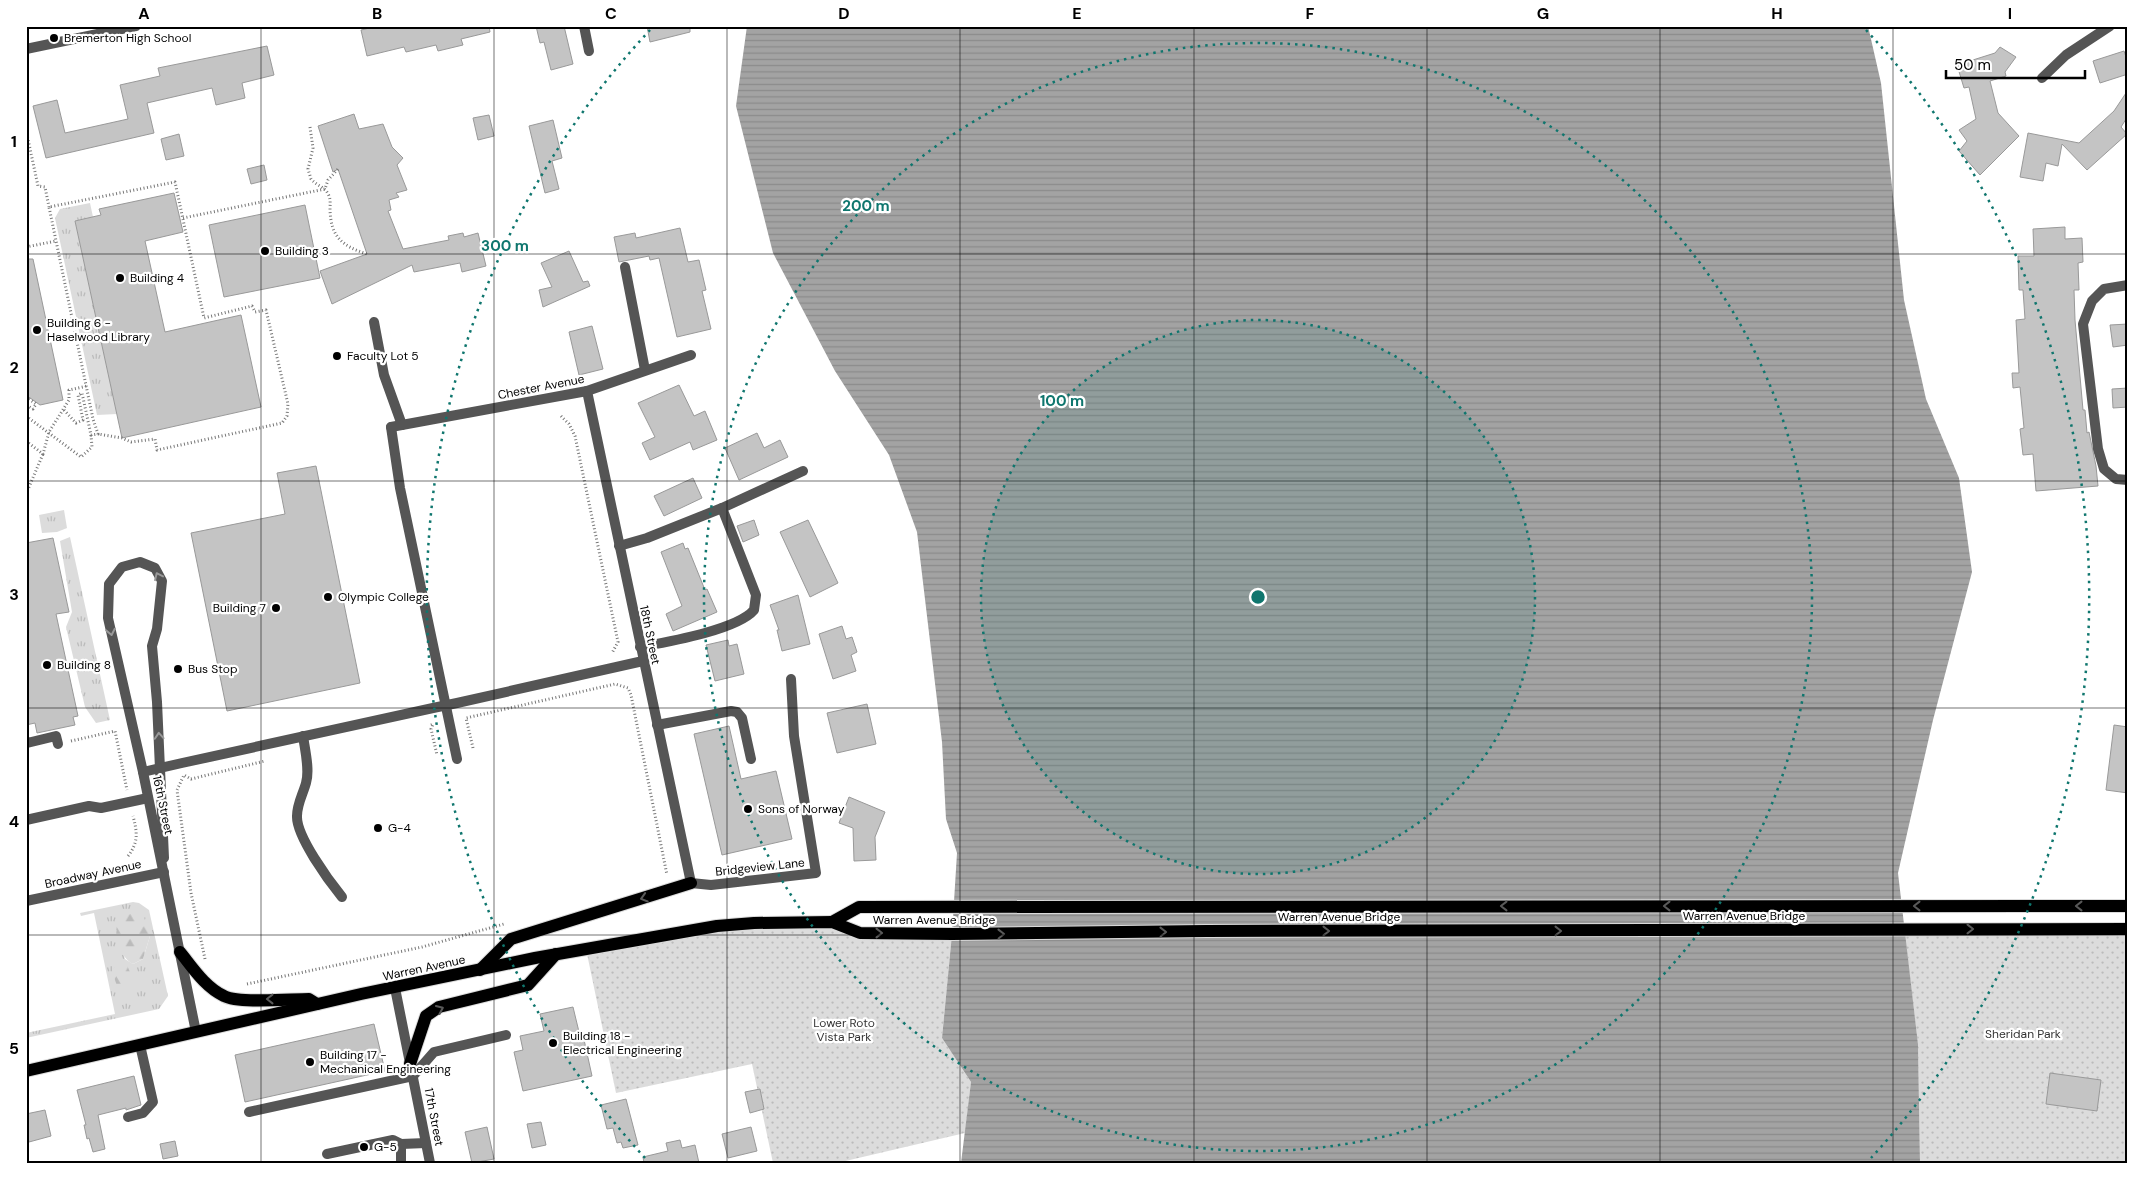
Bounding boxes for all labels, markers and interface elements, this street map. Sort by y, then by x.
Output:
text: A [138,3,150,24]
text: B [372,3,382,24]
text: C [605,3,617,24]
text: D [838,3,850,24]
text: E [1072,3,1082,24]
text: F [1306,3,1315,24]
text: G [1537,3,1549,24]
text: H [1771,3,1783,24]
text: I [2008,3,2012,24]
place label: Bremerton High School [64,30,191,46]
marker: Bremerton High School [48,32,60,44]
scale bar [1946,48,2085,80]
text: 50 m [1954,55,1991,75]
text: 1 [11,131,17,152]
text: 200 m [842,196,890,216]
text: 300 m [481,236,529,256]
place label: Building 3 [275,243,329,259]
marker: Building 3 [259,245,271,257]
place label: Building 4 [130,270,184,286]
marker: Building 4 [114,272,126,284]
place label: Building 6 - Haselwood Library [47,315,150,345]
marker: Building 6 - Haselwood Library [31,324,43,336]
place label: Faculty Lot 5 [347,348,419,364]
marker: Faculty Lot 5 [331,350,343,362]
text: 2 [9,357,19,378]
street label: Chester Avenue [496,371,586,403]
text: 100 m [1040,391,1084,411]
one-way arrow [155,572,165,581]
text: 3 [9,584,19,605]
centre of rings [1249,588,1267,606]
place label: Olympic College [338,589,429,605]
marker: Olympic College [322,591,334,603]
place label: Building 7 [213,600,266,616]
marker: Building 7 [270,602,282,614]
street label: 18th Street [636,604,664,666]
one-way arrow [105,628,115,636]
place label: Building 8 [57,657,111,673]
marker: Building 8 [41,659,53,671]
place label: Bus Stop [188,661,237,677]
marker: Bus Stop [172,663,184,675]
one-way arrow [153,732,164,740]
street label: 16th Street [149,774,177,836]
place label: Sons of Norway [758,801,845,817]
marker: Sons of Norway [742,803,754,815]
text: 4 [9,811,19,832]
place label: G-4 [388,820,411,836]
marker: G-4 [372,822,384,834]
street label: Bridgeview Lane [715,854,806,880]
street label: Broadway Avenue [43,856,143,892]
one-way arrow [641,892,649,902]
one-way arrow [1500,901,1508,911]
one-way arrow [1662,901,1670,911]
one-way arrow [1912,901,1920,911]
one-way arrow [2075,901,2082,911]
street label: Warren Avenue Bridge [1683,908,1805,924]
street label: Warren Avenue Bridge [1278,909,1400,925]
street label: Warren Avenue Bridge [873,912,995,928]
one-way arrow [1966,924,1974,934]
one-way arrow [1322,926,1330,936]
one-way arrow [1554,926,1562,936]
one-way arrow [1160,927,1167,937]
one-way arrow [875,928,883,939]
one-way arrow [997,928,1005,939]
street label: Warren Avenue [381,951,467,985]
one-way arrow [265,994,273,1004]
one-way arrow [435,1004,444,1015]
park label: Lower Roto Vista Park [813,1015,875,1045]
park label: Sheridan Park [1985,1026,2061,1042]
place label: Building 18 - Electrical Engineering [563,1028,682,1058]
marker: Building 18 - Electrical Engineering [547,1037,559,1049]
text: 5 [9,1038,19,1059]
place label: Building 17 - Mechanical Engineering [320,1047,451,1077]
marker: Building 17 - Mechanical Engineering [304,1056,316,1068]
street label: 17th Street [421,1087,448,1148]
place label: G-5 [374,1139,397,1155]
marker: G-5 [358,1141,370,1153]

